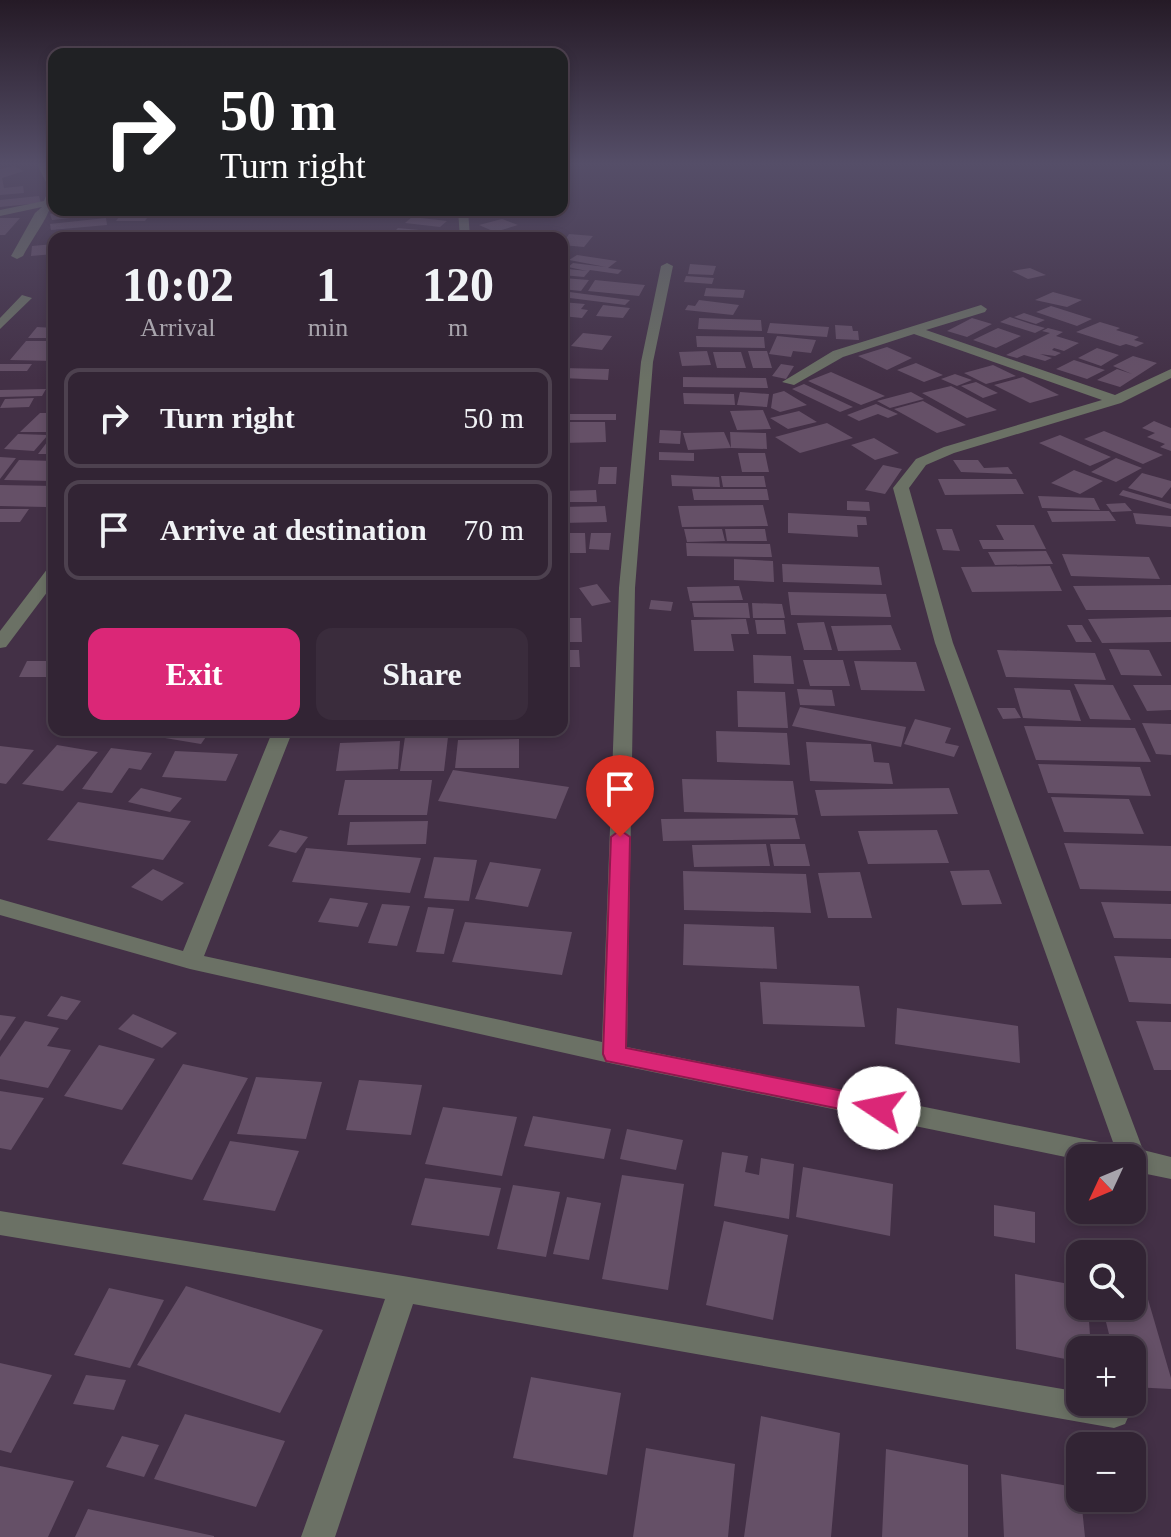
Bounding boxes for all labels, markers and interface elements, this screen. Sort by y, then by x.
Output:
icon: right [88,80,192,184]
text: 50 m [220,80,337,142]
text: Turn right [220,146,366,186]
text: 10:02 [122,258,234,311]
text: 1 [316,258,340,311]
text: 120 [422,258,494,311]
text: Arrival [140,313,215,342]
text: min [308,313,348,342]
text: m [448,313,468,342]
icon: right [92,396,136,440]
text: Turn right [160,401,295,434]
text: 50 m [463,401,524,434]
icon: arrive [92,508,136,552]
text: Arrive at destination [160,513,427,546]
text: 70 m [463,513,524,546]
button: Exit [88,628,300,720]
button: Share [316,628,528,720]
pin [586,755,654,837]
icon: arrive [598,767,642,811]
position arrow [837,1066,921,1150]
north arrow [1066,1144,1146,1224]
map controls [1066,1144,1146,1512]
button: search [1066,1240,1146,1320]
button: + [1066,1336,1146,1416]
button: − [1066,1432,1146,1512]

